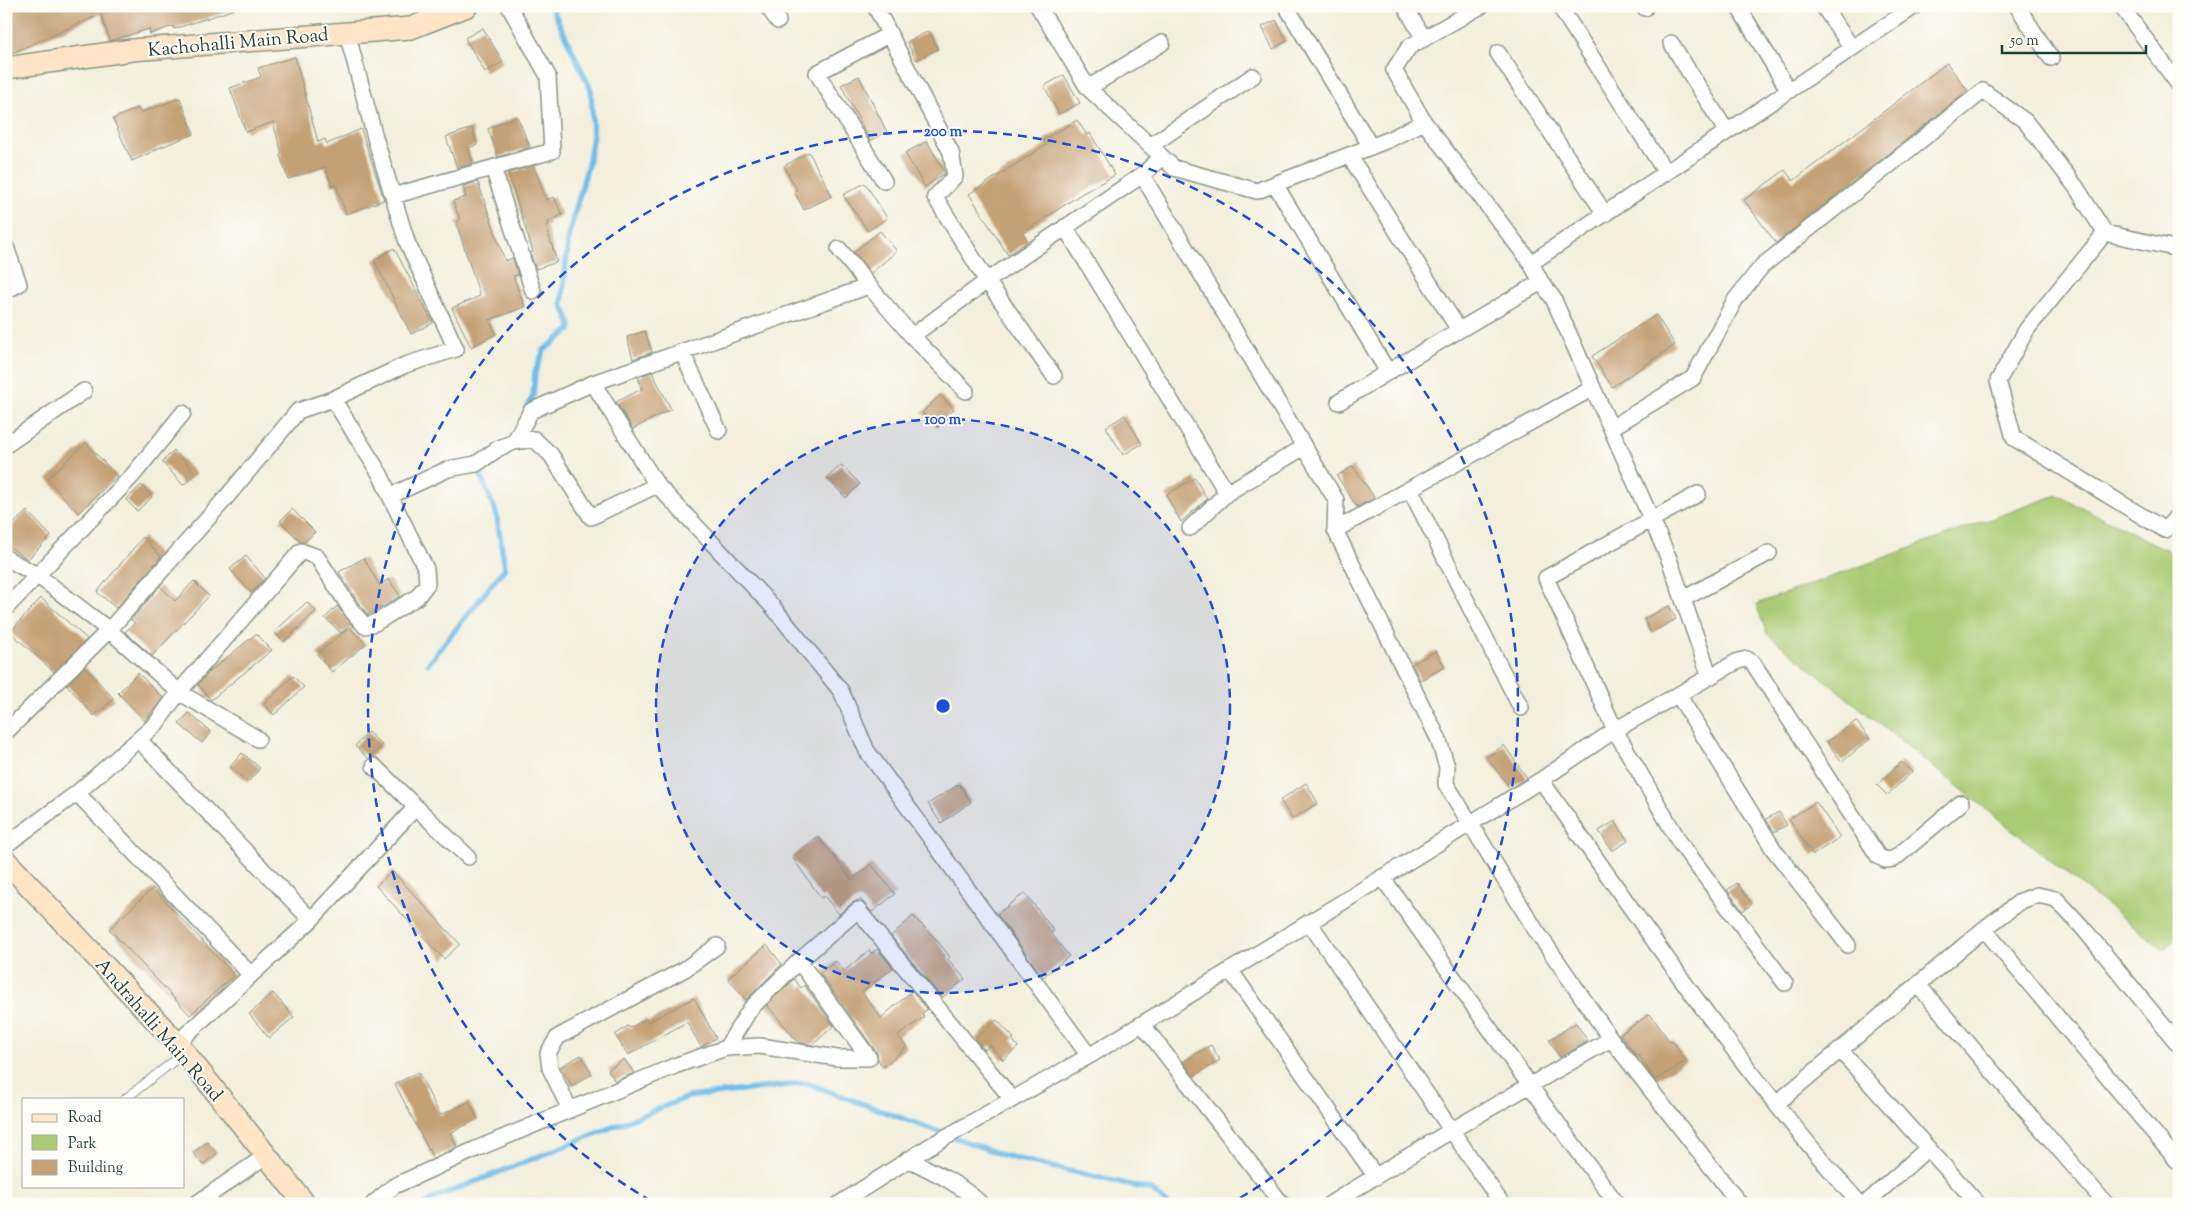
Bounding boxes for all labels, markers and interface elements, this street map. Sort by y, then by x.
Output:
street label: Kachohalli Main Road [147,22,330,65]
scale bar [2002,22,2146,54]
text: 50 m [2009,31,2039,52]
text: 200 m [924,122,963,143]
text: 100 m [925,410,962,431]
centre of rings [934,697,952,715]
street label: Andrahalli Main Road [88,953,228,1109]
legend [22,1098,185,1188]
text: Road [68,1108,102,1129]
text: Park [68,1134,97,1155]
text: Building [68,1158,123,1179]

